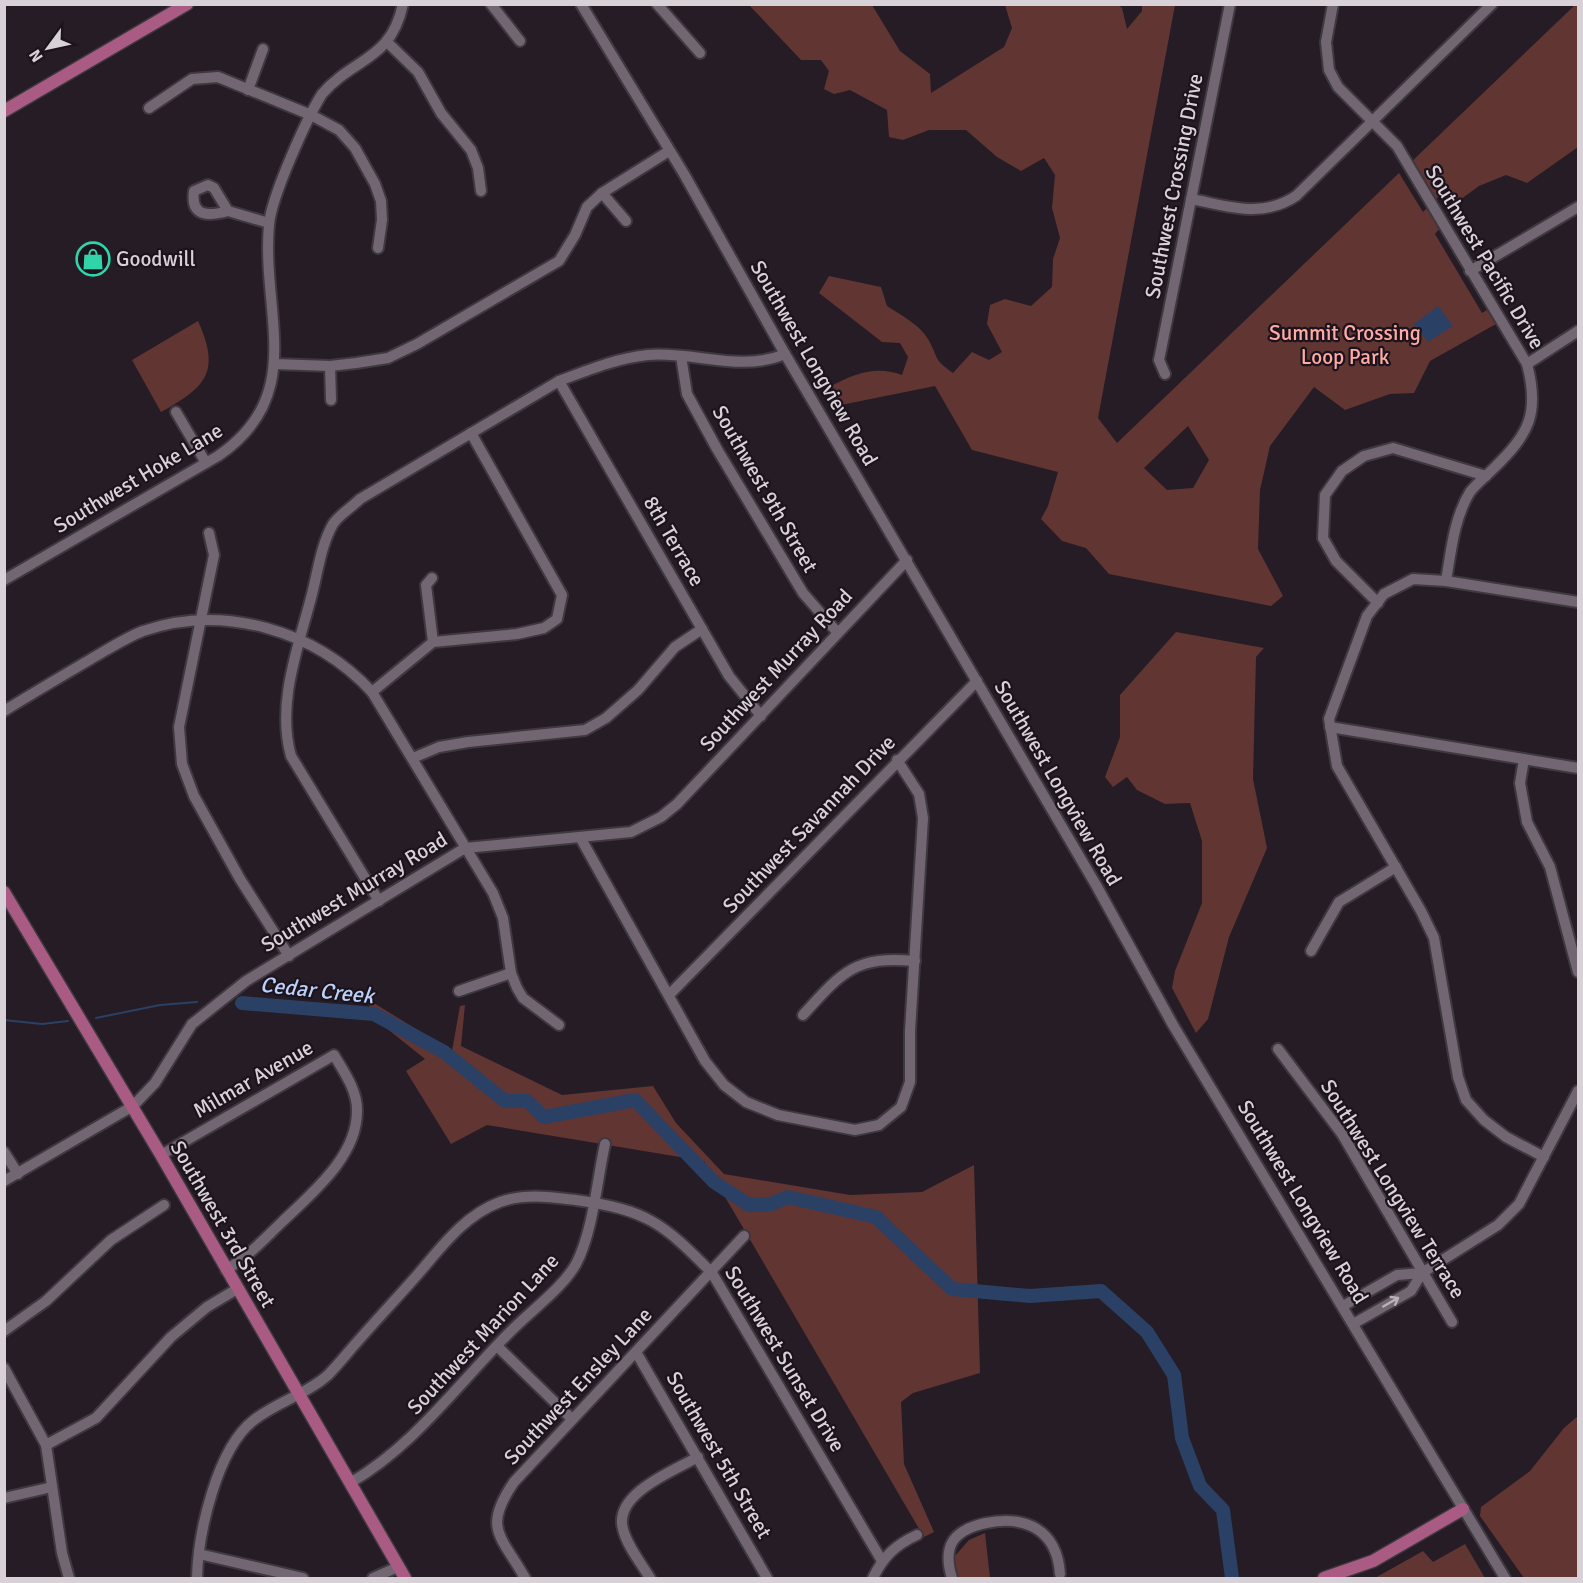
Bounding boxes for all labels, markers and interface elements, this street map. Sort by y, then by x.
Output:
north arrow [18,18,78,78]
text: N [25,46,48,66]
street label: Southwest Crossing Drive [1139,71,1209,301]
street label: Southwest Pacific Drive [1420,160,1550,354]
shop icon: Goodwill [75,241,111,277]
place label: Goodwill [116,246,196,272]
street label: Southwest Longview Road [745,256,883,470]
park label: Summit Crossing Loop Park [1269,320,1421,370]
street label: Southwest 9th Street [707,401,823,577]
street label: Southwest Hoke Lane [49,417,227,539]
street label: 8th Terrace [638,491,710,591]
street label: Southwest Murray Road [694,583,858,757]
street label: Southwest Longview Road [989,676,1127,890]
street label: Southwest Savannah Drive [717,729,901,919]
street label: Southwest Murray Road [256,826,452,958]
water label: Cedar Creek [259,971,377,1010]
street label: Milmar Avenue [188,1034,318,1124]
street label: Southwest Longview Terrace [1315,1075,1471,1303]
street label: Southwest Longview Road [1232,1095,1374,1309]
street label: Southwest 3rd Street [165,1136,281,1312]
street label: Southwest Marion Lane [402,1248,564,1420]
street label: Southwest Sunset Drive [719,1261,851,1457]
one-way arrow [1382,1296,1399,1308]
street label: Southwest Ensley Lane [498,1302,658,1470]
street label: Southwest 5th Street [661,1367,777,1543]

